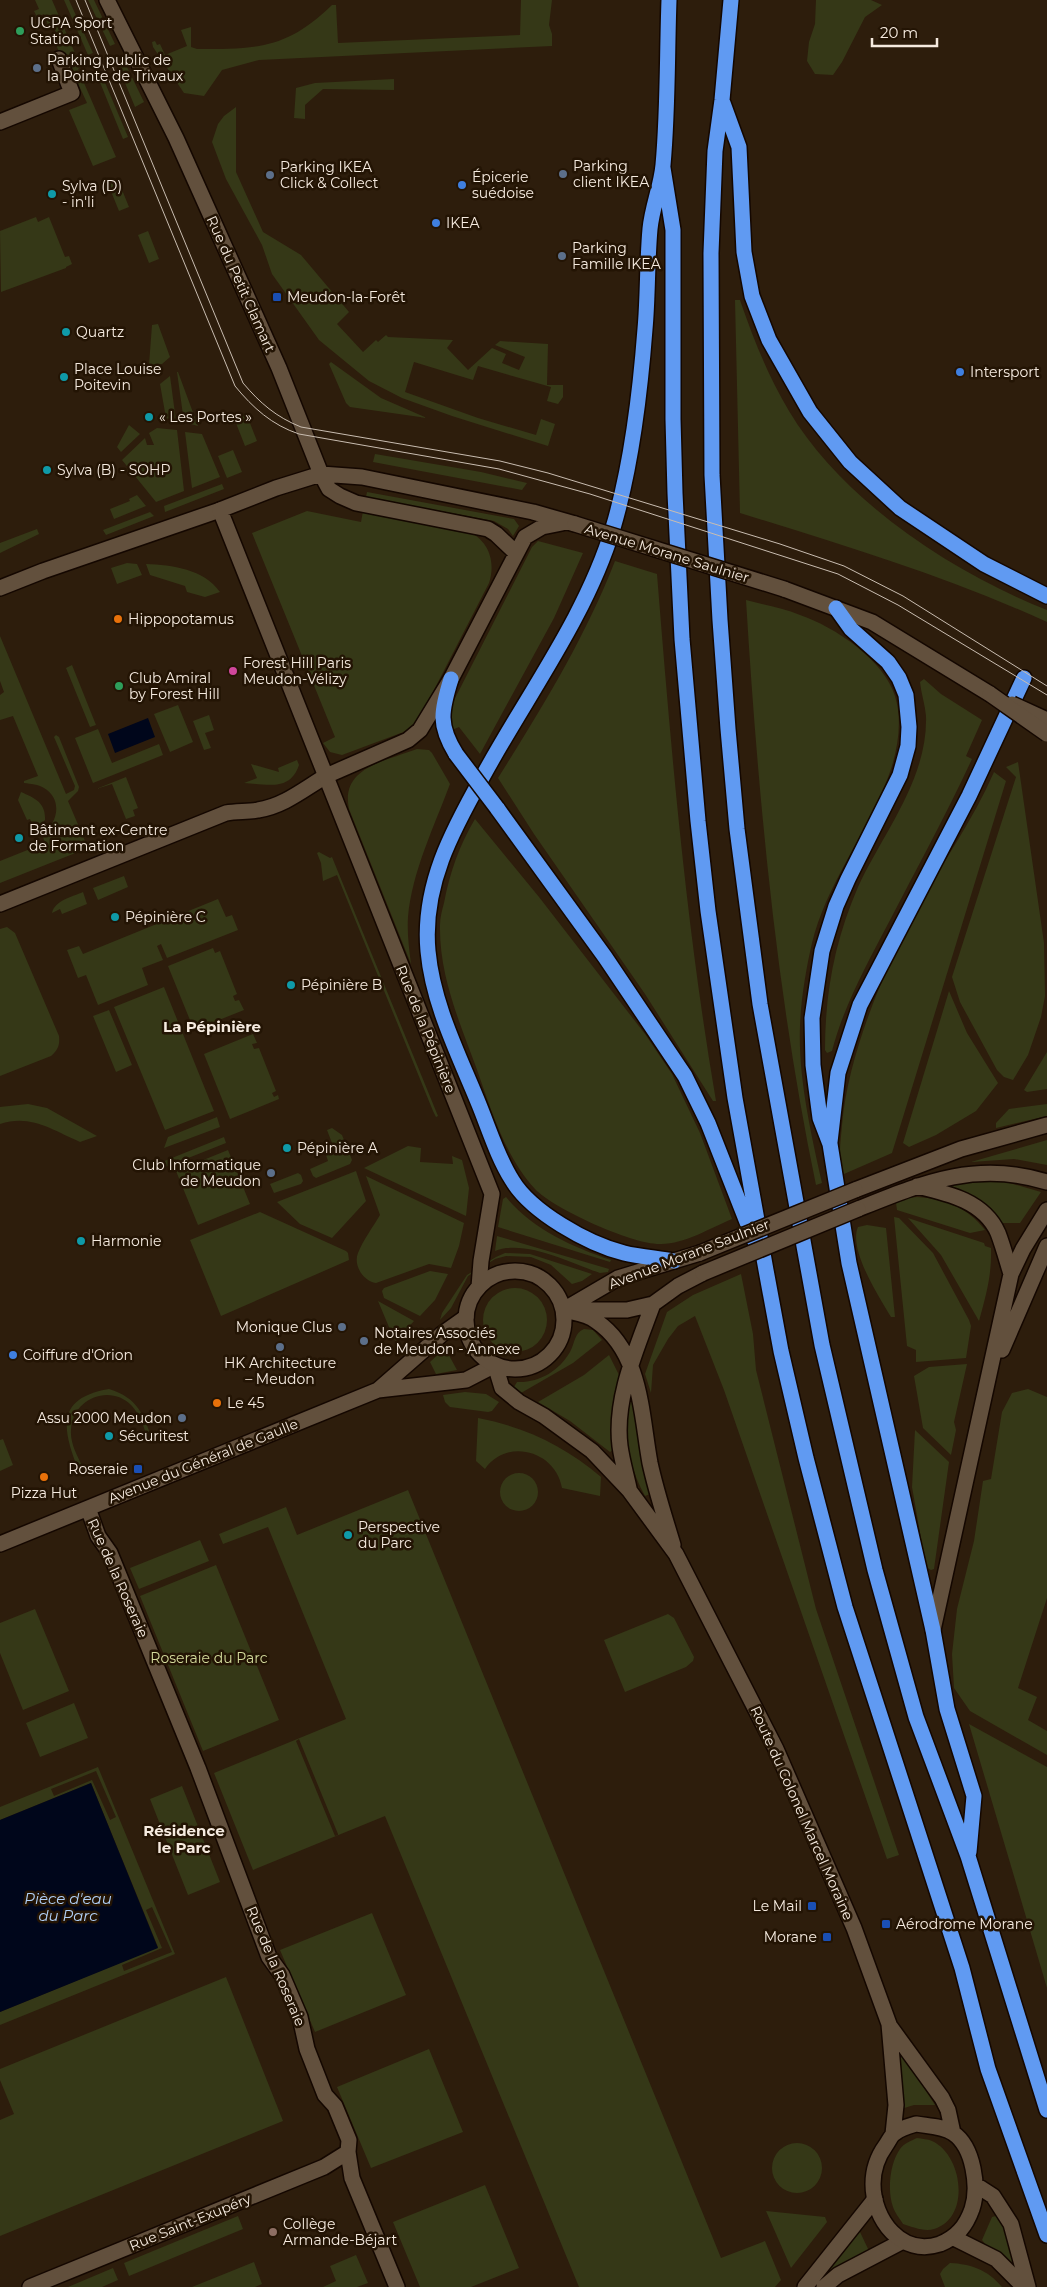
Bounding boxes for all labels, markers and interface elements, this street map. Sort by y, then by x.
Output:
place label: UCPA Sport Station [30,14,113,48]
scale bar [872,15,937,47]
text: 20 m [880,23,918,42]
marker: UCPA Sport Station [14,25,26,37]
place label: Parking public de la Pointe de Trivaux [47,51,184,85]
marker: Parking public de la Pointe de Trivaux [31,62,43,74]
place label: Parking client IKEA [573,157,650,191]
place label: Parking IKEA Click & Collect [280,158,379,192]
place label: Épicerie suédoise [472,168,534,202]
marker: Parking client IKEA [557,168,569,180]
marker: Parking IKEA Click & Collect [264,169,276,181]
place label: Sylva (D) - in'li [62,177,122,211]
marker: Épicerie suédoise [456,179,468,191]
marker: Sylva (D) - in'li [46,188,58,200]
street label: Rue du Petit Clamart [203,213,279,355]
place label: IKEA [446,214,481,232]
marker: IKEA [430,217,442,229]
place label: Parking Famille IKEA [572,239,662,273]
marker: Parking Famille IKEA [556,250,568,262]
place label: Meudon-la-Forêt [287,288,406,306]
marker: Meudon-la-Forêt [271,291,283,303]
place label: Quartz [76,323,124,341]
marker: Quartz [60,326,72,338]
place label: Place Louise Poitevin [74,360,161,394]
place label: Intersport [970,363,1040,381]
marker: Intersport [954,366,966,378]
marker: Place Louise Poitevin [58,371,70,383]
place label: « Les Portes » [159,408,252,426]
marker: « Les Portes » [143,411,155,423]
place label: Sylva (B) - SOHP [57,461,170,479]
marker: Sylva (B) - SOHP [41,464,53,476]
street label: Avenue Morane Saulnier [583,519,752,587]
place label: Hippopotamus [128,610,234,628]
marker: Hippopotamus [112,613,124,625]
place label: Forest Hill Paris Meudon-Vélizy [243,654,351,688]
marker: Forest Hill Paris Meudon-Vélizy [227,665,239,677]
place label: Club Amiral by Forest Hill [129,669,220,703]
marker: Club Amiral by Forest Hill [113,680,125,692]
place label: Bâtiment ex-Centre de Formation [29,821,167,855]
marker: Bâtiment ex-Centre de Formation [13,832,25,844]
place label: Pépinière C [125,908,206,926]
marker: Pépinière C [109,911,121,923]
street label: Rue de la Pépinière [392,963,460,1095]
place label: Pépinière B [301,976,382,994]
marker: Pépinière B [285,979,297,991]
district label: La Pépinière [163,1017,261,1036]
place label: Pépinière A [297,1139,379,1157]
marker: Pépinière A [281,1142,293,1154]
place label: Club Informatique de Meudon [132,1156,261,1190]
marker: Club Informatique de Meudon [265,1167,277,1179]
street label: Avenue Morane Saulnier [606,1215,772,1293]
place label: Harmonie [91,1232,161,1250]
marker: Harmonie [75,1235,87,1247]
place label: Monique Clus [236,1318,332,1336]
marker: Monique Clus [336,1321,348,1333]
place label: Notaires Associés de Meudon - Annexe [374,1324,520,1358]
marker: Notaires Associés de Meudon - Annexe [358,1335,370,1347]
marker: HK Architecture – Meudon [274,1341,286,1353]
place label: Coiffure d'Orion [23,1346,133,1364]
marker: Coiffure d'Orion [7,1349,19,1361]
place label: HK Architecture – Meudon [224,1354,336,1388]
place label: Le 45 [227,1394,264,1412]
marker: Le 45 [211,1397,223,1409]
place label: Assu 2000 Meudon [37,1409,172,1427]
marker: Assu 2000 Meudon [176,1412,188,1424]
street label: Avenue du Général de Gaulle [105,1415,301,1507]
place label: Sécuritest [119,1427,189,1445]
marker: Sécuritest [103,1430,115,1442]
place label: Roseraie [68,1460,128,1478]
marker: Roseraie [132,1463,144,1475]
marker: Pizza Hut [38,1471,50,1483]
place label: Pizza Hut [11,1484,78,1502]
street label: Rue de la Roseraie [84,1516,152,1640]
place label: Perspective du Parc [358,1518,440,1552]
marker: Perspective du Parc [342,1529,354,1541]
park label: Roseraie du Parc [150,1649,268,1667]
street label: Route du Colonel Marcel Moraine [746,1703,858,1923]
district label: Résidence le Parc [143,1821,225,1857]
water label: Pièce d'eau du Parc [24,1889,112,1925]
place label: Le Mail [753,1897,802,1915]
marker: Le Mail [806,1900,818,1912]
street label: Rue de la Roseraie [243,1903,309,2029]
place label: Aérodrome Morane [896,1915,1033,1933]
marker: Aérodrome Morane [880,1918,892,1930]
place label: Morane [764,1928,817,1946]
marker: Morane [821,1931,833,1943]
street label: Rue Saint-Exupéry [127,2189,254,2255]
place label: Collège Armande-Béjart [283,2215,397,2249]
marker: Collège Armande-Béjart [267,2226,279,2238]

